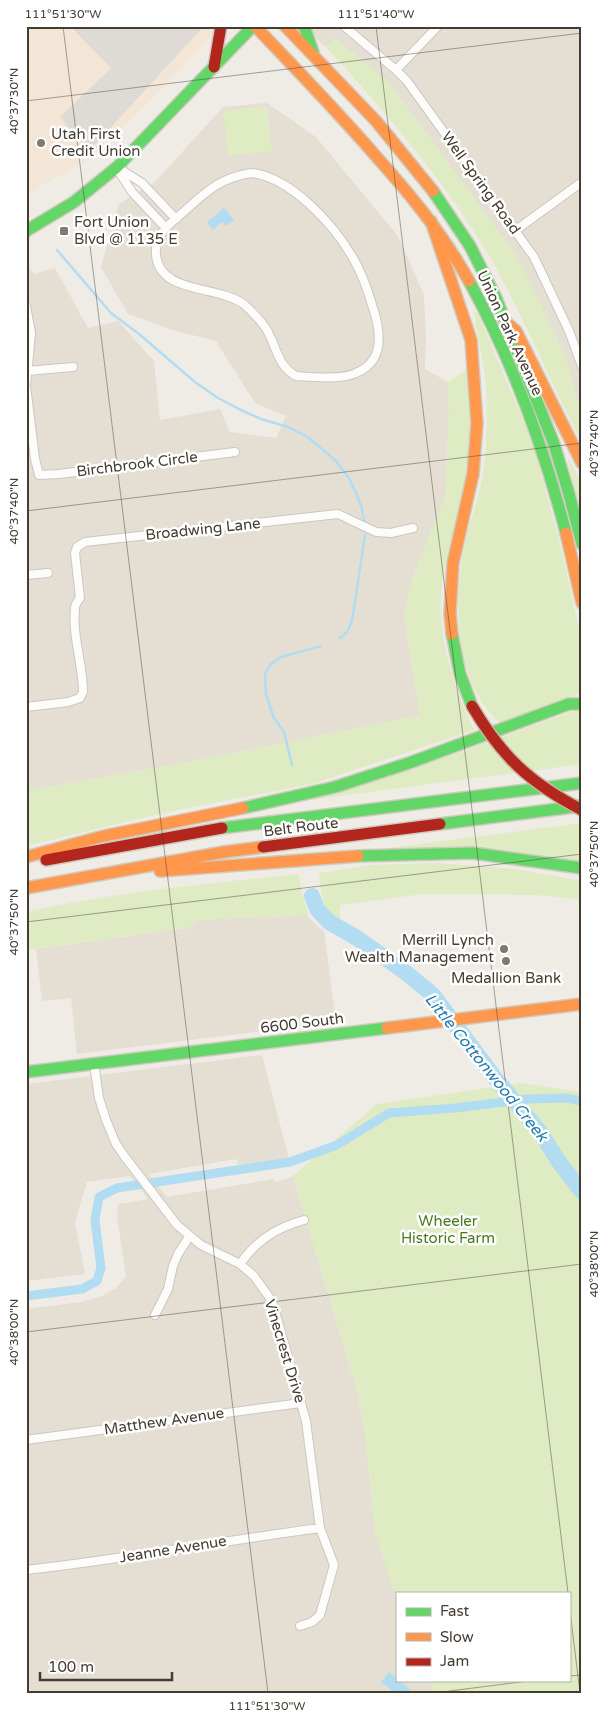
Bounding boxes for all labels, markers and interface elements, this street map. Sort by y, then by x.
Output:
text: 111°51'30"W [24,7,102,21]
text: 111°51'40"W [337,7,415,21]
text: 40°37'30"N [7,68,21,135]
place label: Utah First Credit Union [51,125,140,160]
street label: Well Spring Road [438,128,524,238]
marker: Utah First Credit Union [35,137,47,149]
place label: Fort Union Blvd @ 1135 E [74,213,178,248]
marker: Fort Union Blvd @ 1135 E [58,225,70,237]
street label: Union Park Avenue [473,268,547,398]
text: 40°37'40"N [587,410,601,477]
street label: Birchbrook Circle [75,448,199,480]
text: 40°37'40"N [7,478,21,545]
street label: Broadwing Lane [145,514,261,544]
street label: Belt Route [263,813,339,841]
text: 40°37'50"N [587,821,601,888]
text: 40°37'50"N [7,889,21,956]
place label: Merrill Lynch Wealth Management [345,931,494,966]
marker: Merrill Lynch Wealth Management [498,943,510,955]
marker: Medallion Bank [500,955,512,967]
place label: Medallion Bank [451,969,561,987]
water label: Little Cottonwood Creek [420,990,553,1147]
street label: 6600 South [259,1009,345,1037]
park label: Wheeler Historic Farm [401,1212,495,1247]
text: 40°38'00"N [587,1231,601,1298]
street label: Vinecrest Drive [261,1297,309,1405]
text: 40°38'00"N [7,1299,21,1366]
street label: Matthew Avenue [103,1404,225,1438]
street label: Jeanne Avenue [118,1532,228,1566]
legend [396,1592,570,1682]
text: Fast [440,1602,470,1620]
text: Slow [440,1628,474,1646]
scale bar [40,1649,172,1681]
text: Jam [440,1652,469,1670]
text: 100 m [48,1658,94,1676]
text: 111°51'30"W [228,1699,306,1713]

